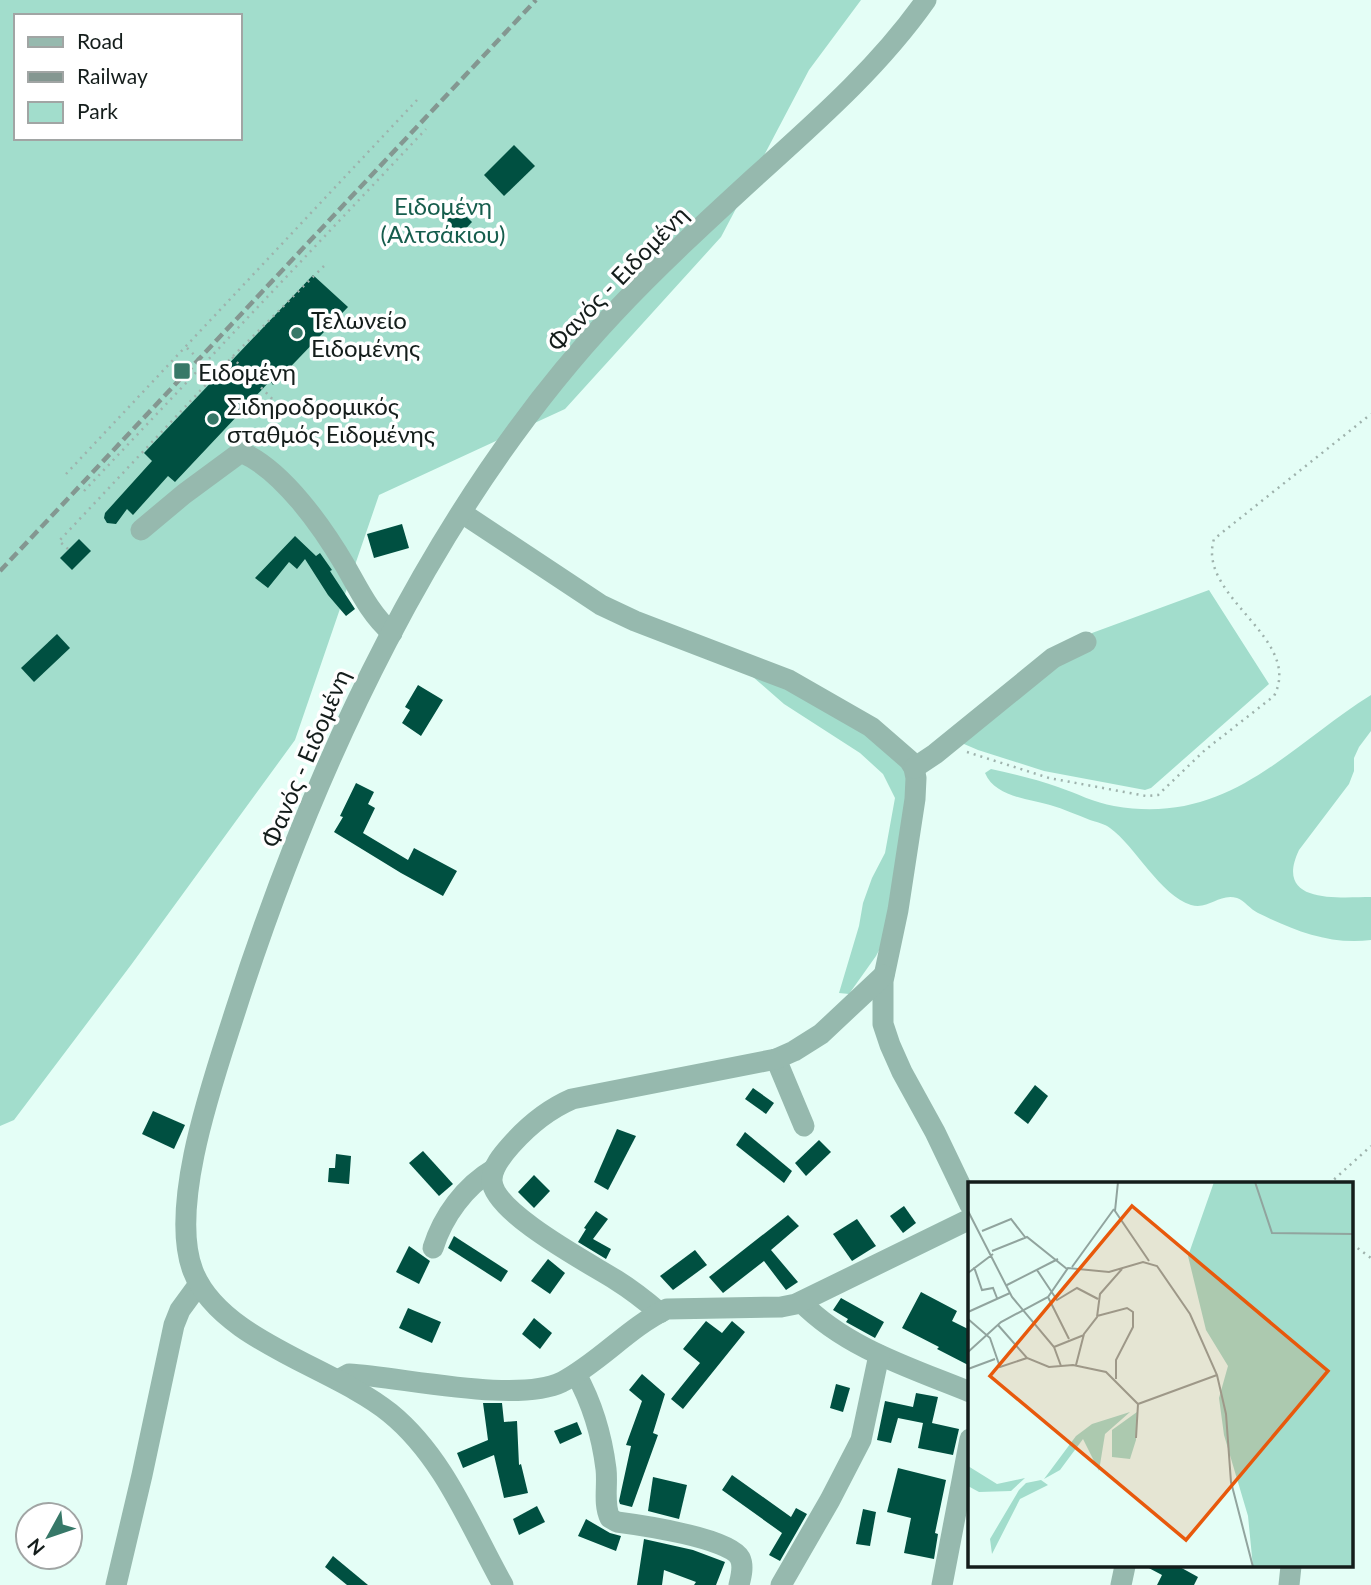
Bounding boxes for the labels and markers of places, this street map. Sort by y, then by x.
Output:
place label: Τελωνείο Ειδομένης [311,305,420,362]
marker: Τελωνείο Ειδομένης [289,325,305,341]
place label: Ειδομένη [198,357,296,386]
marker: Ειδομένη [172,361,192,381]
place label: Σιδηροδρομικός σταθμός Ειδομένης [227,391,435,448]
marker: Σιδηροδρομικός σταθμός Ειδομένης [205,411,221,427]

